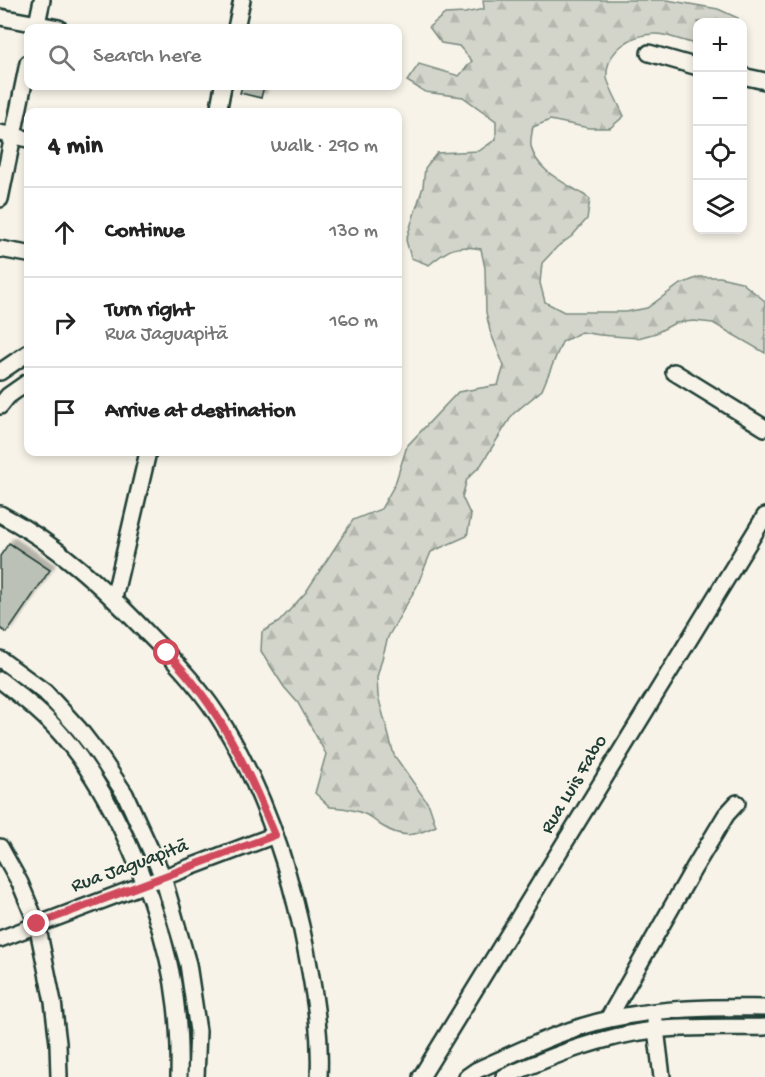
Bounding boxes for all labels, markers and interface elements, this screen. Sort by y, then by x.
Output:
map controls [693,18,747,234]
button: + [693,18,747,72]
search box [24,24,402,90]
icon: search [45,41,78,74]
text: Search here [93,44,201,70]
button: − [693,72,747,126]
button: locate [693,126,747,180]
text: 4 min [48,132,103,163]
text: Walk · 290 m [271,136,378,159]
button: layers [693,180,747,234]
icon: ahead [48,216,81,249]
text: Continue [105,219,185,245]
text: 130 m [329,221,378,244]
text: Turn right [105,298,193,324]
icon: right [48,306,81,339]
text: 160 m [329,311,378,334]
text: Rua Jaguapitã [105,324,228,347]
icon: arrive [48,396,81,429]
text: Arrive at destination [105,399,295,425]
route start [153,639,179,665]
street label: Rua Luis Fabo [537,731,613,839]
street label: Rua Jaguapitã [68,835,192,899]
route end [23,910,49,936]

